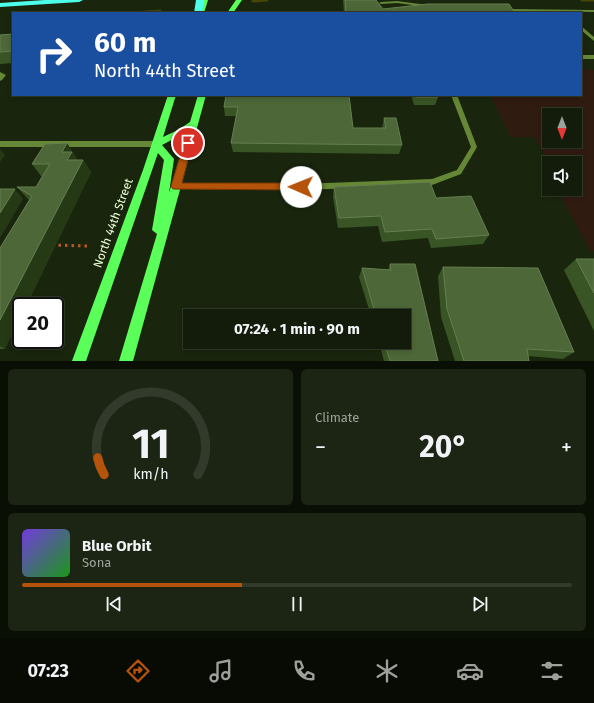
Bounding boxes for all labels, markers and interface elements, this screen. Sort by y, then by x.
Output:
text: 60 m [94,26,156,59]
icon: right [28,28,80,80]
text: North 44th Street [94,60,235,82]
north arrow [542,108,582,148]
map controls [542,108,582,196]
pin [171,126,205,160]
icon: arrive [177,132,199,154]
button: sound [542,156,582,196]
position arrow [280,166,322,208]
street label: North 44th Street [90,176,136,270]
speed limit sign: 20 [12,297,64,349]
text: 07:24 · 1 min · 90 m [234,320,360,338]
text: Climate [315,410,359,425]
text: 11 [132,419,169,469]
text: 20° [419,429,468,465]
text: − [315,434,326,461]
text: + [561,434,572,461]
text: km/h [133,466,168,483]
text: Blue Orbit [82,537,151,555]
text: Sona [82,555,111,570]
icon: previous [103,593,125,615]
icon: pause [286,593,308,615]
icon: next [469,593,491,615]
icon: directions [124,657,152,685]
icon: music [207,657,235,685]
icon: phone [290,657,318,685]
icon: climate [373,657,401,685]
icon: car [456,657,484,685]
icon: filters [538,657,566,685]
text: 07:23 [27,660,69,682]

